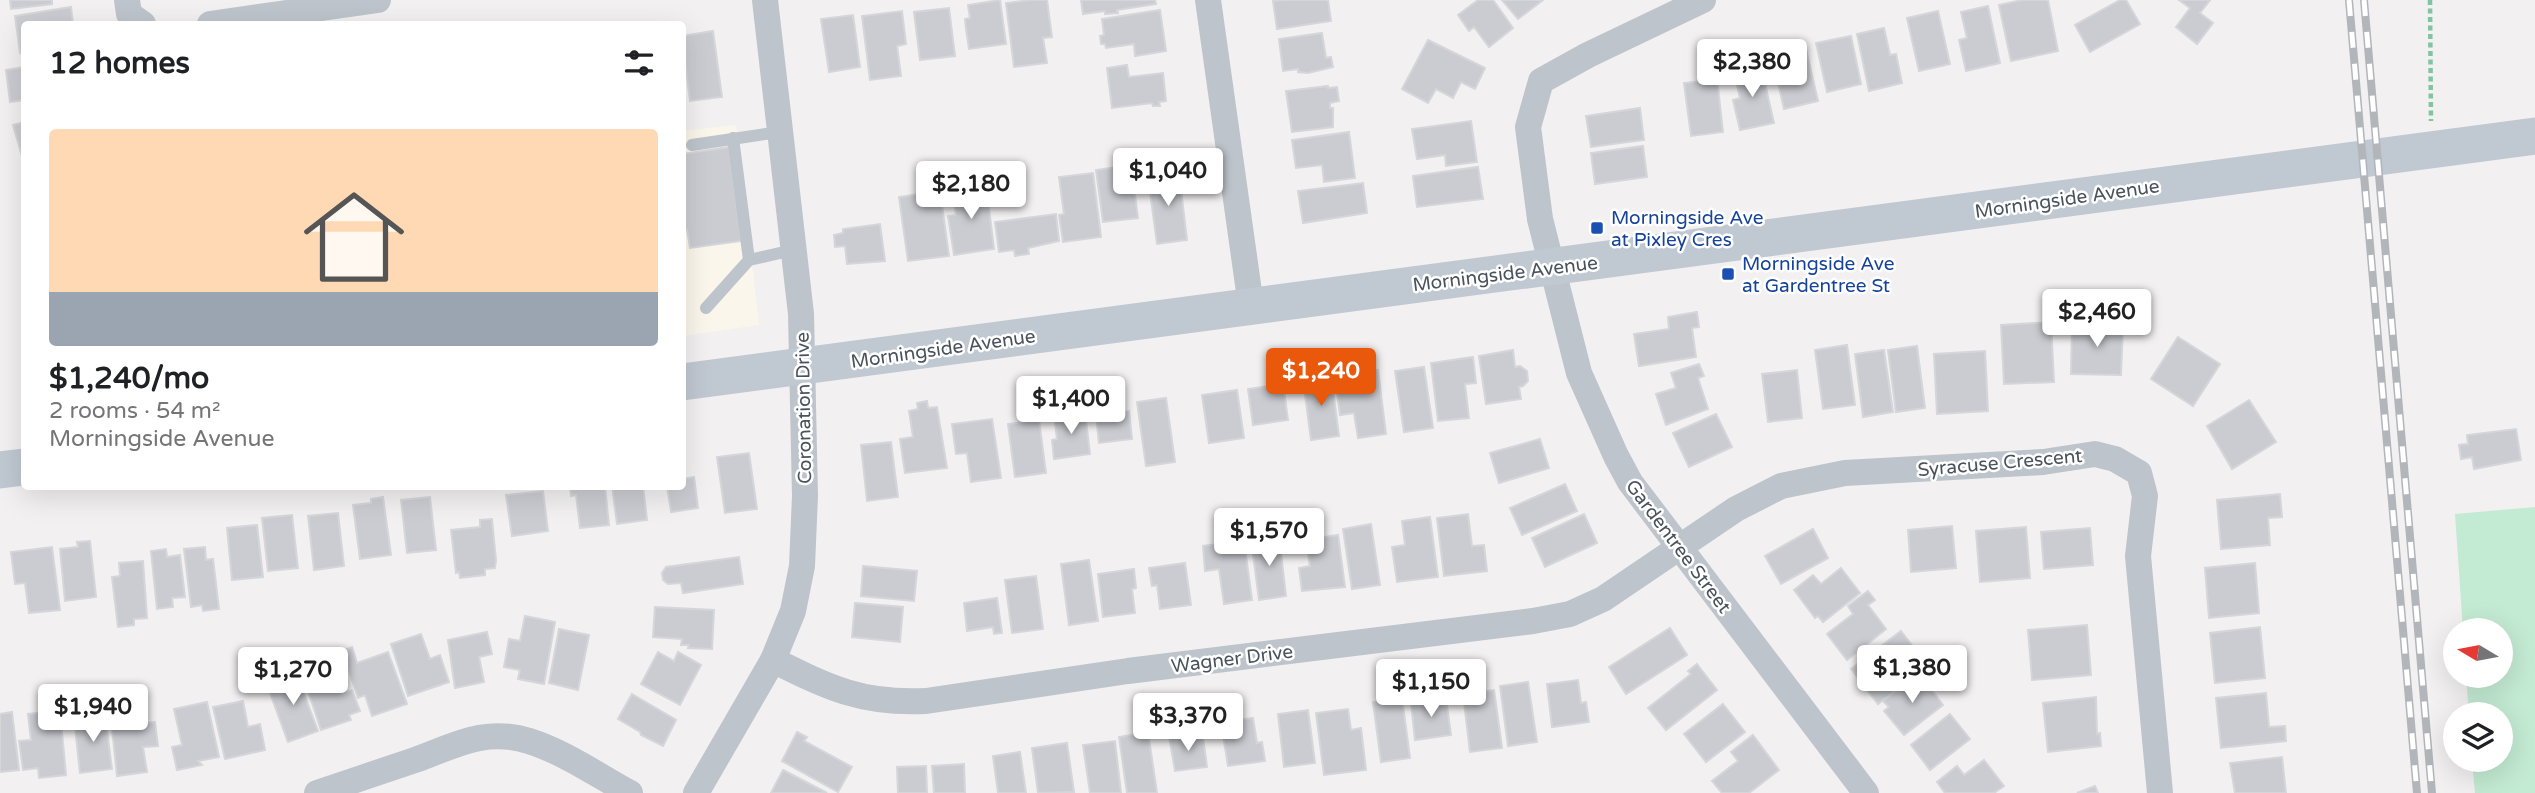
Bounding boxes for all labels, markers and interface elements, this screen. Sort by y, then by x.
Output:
pin: $2,380 [1695,40,1809,99]
icon: filters [620,44,658,82]
text: 12 homes [49,45,190,82]
text: $2,380 [1713,48,1791,76]
pin: $1,040 [1111,148,1225,208]
text: $1,040 [1129,157,1207,185]
pin: $2,180 [914,162,1028,221]
text: $2,180 [932,170,1010,198]
icon: home [291,174,417,300]
street label: Morningside Avenue [1973,175,2161,223]
place label: Morningside Ave at Pixley Cres [1611,207,1764,251]
marker: Morningside Ave at Pixley Cres [1589,220,1605,236]
street label: Morningside Avenue [1411,252,1599,296]
place label: Morningside Ave at Gardentree St [1742,253,1895,297]
marker: Morningside Ave at Gardentree St [1720,266,1736,282]
pin: $2,460 [2040,290,2154,349]
text: $2,460 [2058,298,2136,326]
street label: Morningside Avenue [849,325,1037,373]
street label: Coronation Drive [792,332,816,484]
pin: $1,240 [1264,348,1378,408]
text: $1,240 [1282,357,1360,385]
text: $1,240/mo [49,360,209,397]
pin: $1,400 [1014,376,1128,436]
text: $1,400 [1032,385,1110,413]
text: 2 rooms · 54 m² [49,397,220,425]
text: Morningside Avenue [49,425,275,453]
street label: Syracuse Crescent [1917,445,2083,481]
street label: Gardentree Street [1621,476,1735,618]
pin: $1,570 [1212,508,1326,568]
text: $1,570 [1230,517,1308,545]
north arrow [2443,618,2513,688]
map controls [2443,618,2513,772]
street label: Wagner Drive [1170,641,1294,677]
pin: $1,380 [1855,646,1969,705]
pin: $1,270 [236,648,350,707]
text: $1,380 [1873,654,1951,682]
text: $1,270 [254,656,332,684]
pin: $1,150 [1374,660,1488,719]
text: $1,150 [1392,668,1470,696]
pin: $1,940 [36,684,150,744]
text: $1,940 [54,693,132,721]
pin: $3,370 [1131,694,1245,753]
text: $3,370 [1149,702,1227,730]
button: layers [2443,702,2513,772]

